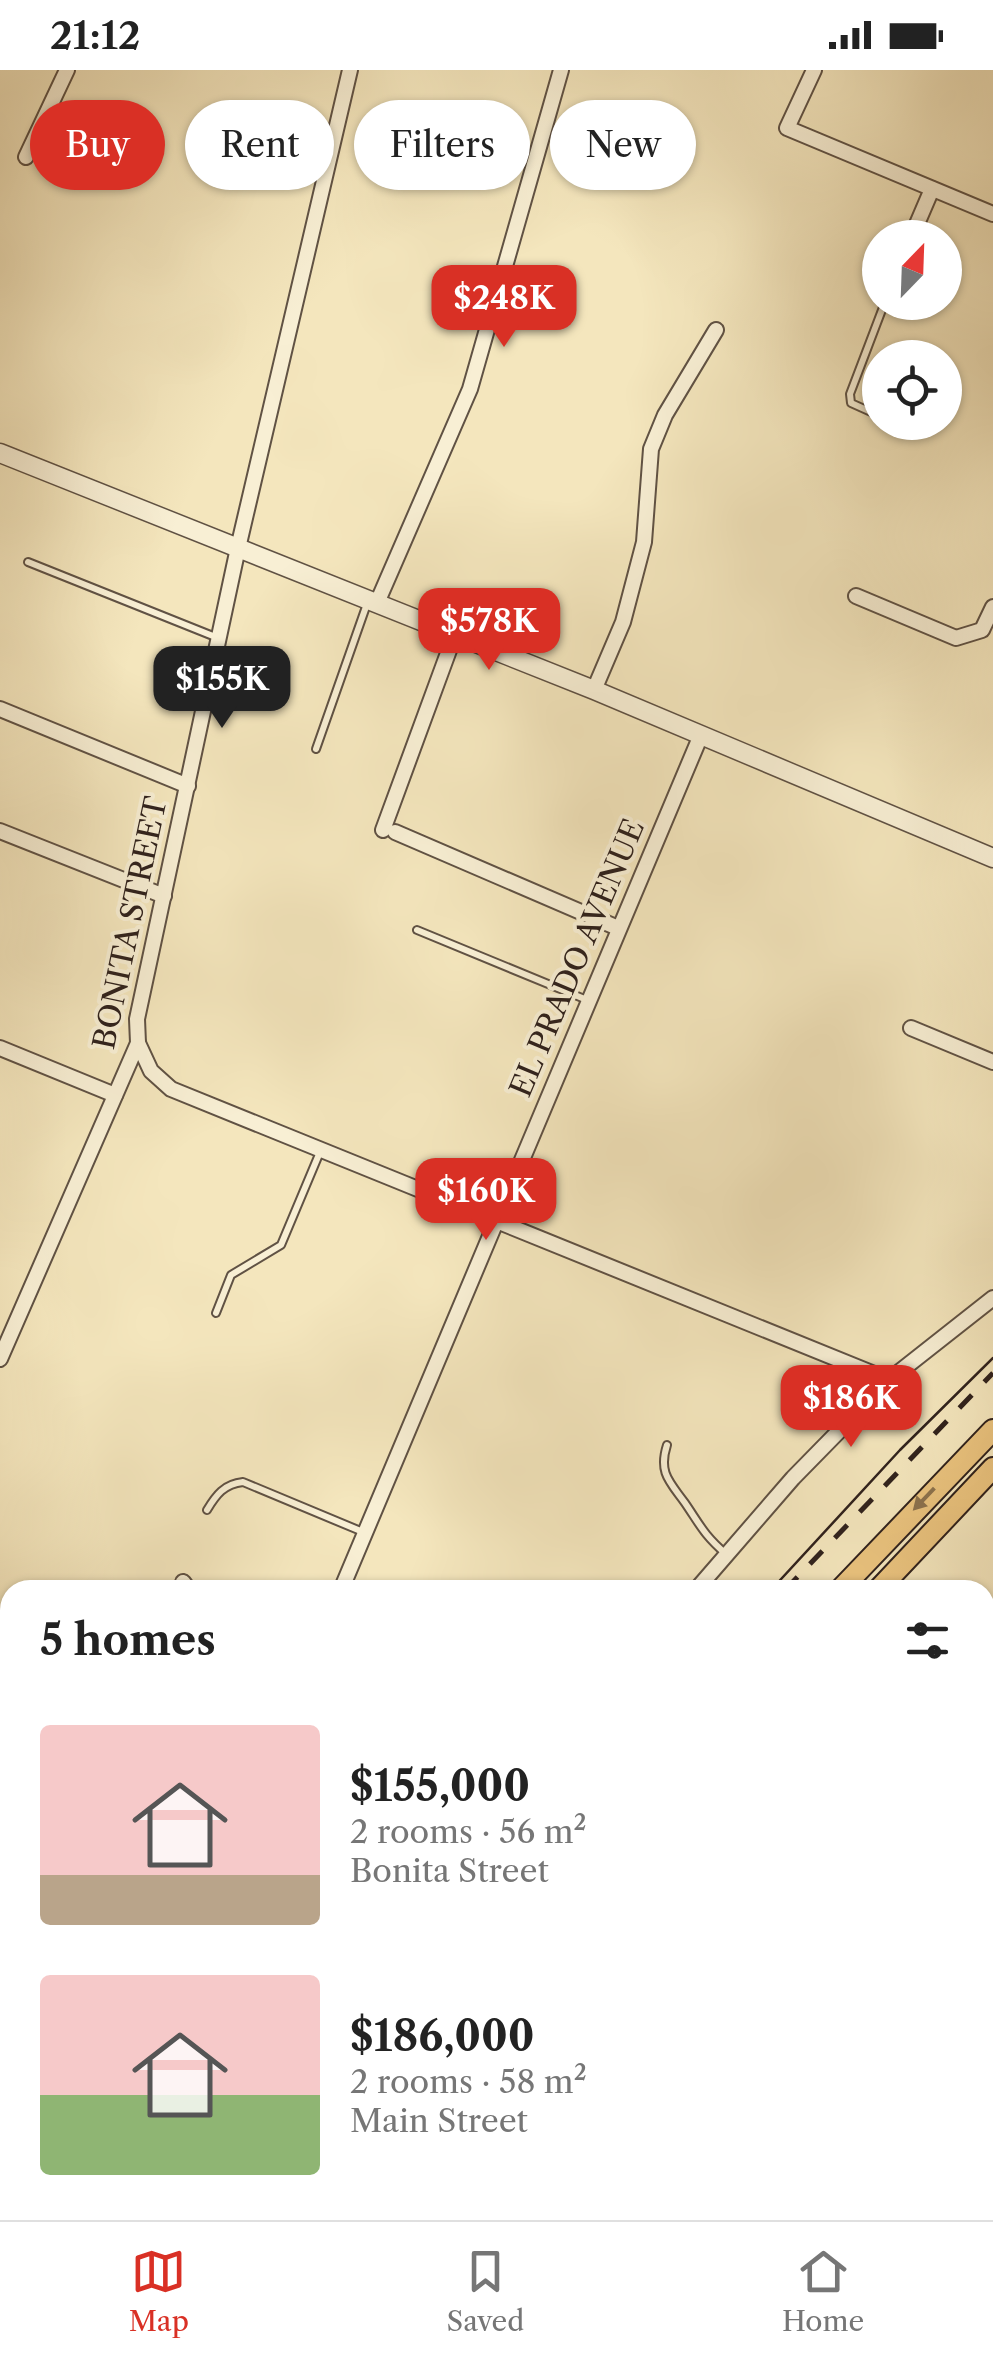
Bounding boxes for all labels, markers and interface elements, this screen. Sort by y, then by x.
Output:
text: 21:12 [50,12,140,59]
chip: Buy [30,100,165,190]
chip: Rent [185,100,334,190]
chip: Filters [354,100,530,190]
chip: New [550,100,696,190]
north arrow [862,220,962,320]
map controls [862,220,962,440]
pin: $248K [434,265,574,350]
text: $248K [454,278,555,317]
button: locate [862,340,962,440]
pin: $578K [419,588,559,673]
text: $578K [440,601,538,640]
pin: $155K [152,646,292,731]
text: $155K [175,659,269,698]
street label: BONITA STREET [85,793,175,1053]
street label: EL PRADO AVENUE [502,814,652,1102]
pin: $160K [416,1158,556,1243]
text: $160K [437,1171,535,1210]
pin: $186K [781,1365,921,1450]
text: $186K [803,1378,899,1417]
one-way arrow [913,1487,937,1511]
icon: filters [900,1613,955,1668]
text: 5 homes [40,1614,216,1666]
text: $155,000 [350,1760,530,1812]
icon: home [120,1765,240,1885]
text: 2 rooms · 56 m² [350,1812,587,1851]
text: Bonita Street [350,1851,549,1890]
text: $186,000 [350,2010,535,2062]
icon: home [120,2015,240,2135]
text: 2 rooms · 58 m² [350,2062,587,2101]
text: Main Street [350,2101,528,2140]
tab: Map [129,2244,189,2338]
tab: Saved [447,2244,524,2338]
tab: Home [782,2244,864,2338]

